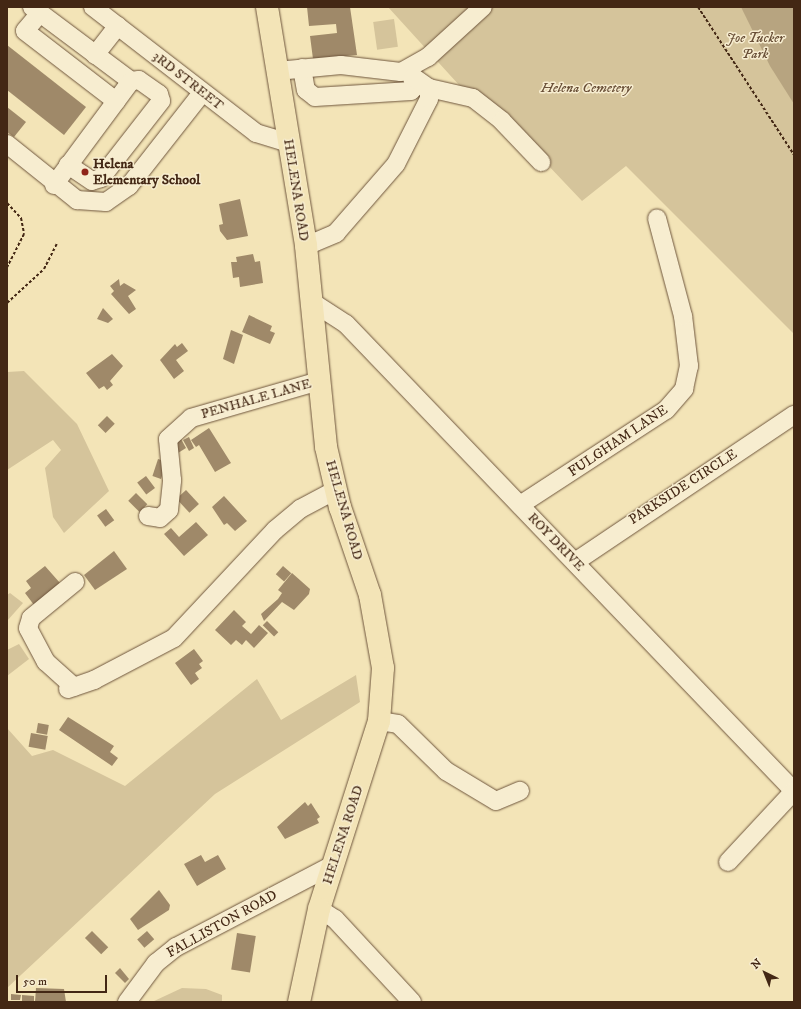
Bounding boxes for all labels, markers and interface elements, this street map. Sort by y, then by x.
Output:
park label: Joe Tucker Park [726,30,784,62]
street label: 3RD STREET [149,48,227,114]
park label: Helena Cemetery [541,80,631,96]
street label: HELENA ROAD [280,138,312,242]
place label: Helena Elementary School [93,156,200,188]
marker: Helena Elementary School [80,167,90,177]
street label: PENHALE LANE [199,375,313,423]
street label: FULGHAM LANE [565,401,671,481]
street label: PARKSIDE CIRCLE [626,446,740,528]
street label: HELENA ROAD [322,458,366,562]
street label: ROY DRIVE [524,509,588,575]
street label: HELENA ROAD [319,783,367,887]
street label: FALLISTON ROAD [164,887,280,961]
north arrow [745,953,785,993]
text: N [749,956,765,972]
scale bar [18,967,109,993]
text: 50 m [23,974,47,989]

